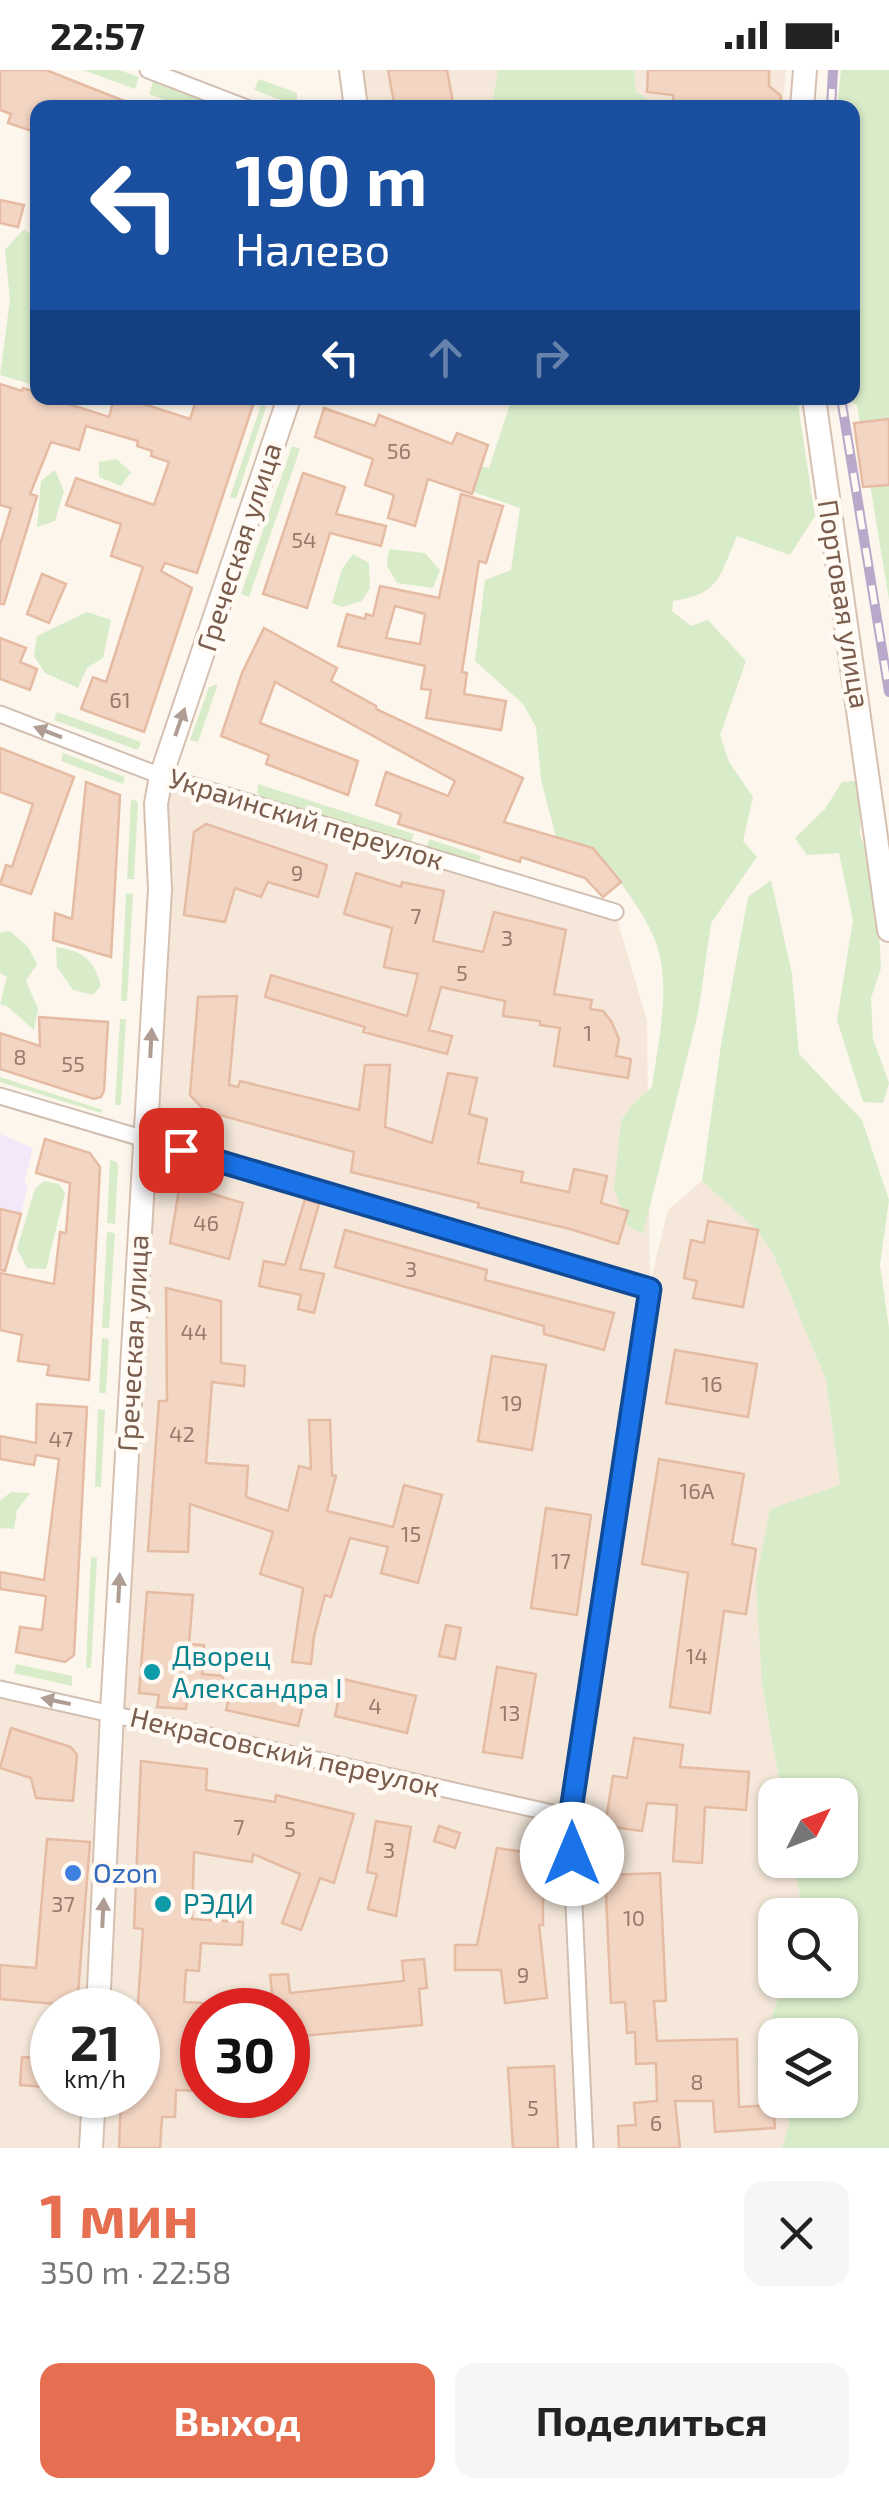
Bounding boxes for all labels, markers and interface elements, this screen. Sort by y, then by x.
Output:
text: 22:57 [50,12,145,58]
text: 190 m [235,136,428,220]
icon: left [70,140,200,270]
text: Налево [235,221,390,275]
icon: left [313,330,368,385]
icon: ahead [418,330,473,385]
icon: right [523,330,578,385]
house number: 56 [387,437,411,463]
street label: Греческая улица [188,438,288,655]
street label: Портовая улица [812,497,878,711]
house number: 54 [291,526,317,552]
house number: 61 [109,686,131,712]
one-way arrow [173,706,188,736]
one-way arrow [33,724,63,740]
street label: Украинский переулок [165,760,448,876]
house number: 9 [291,859,303,885]
house number: 7 [410,902,422,928]
house number: 3 [501,924,513,950]
house number: 5 [456,959,468,985]
house number: 1 [584,1019,592,1045]
one-way arrow [143,1026,159,1058]
house number: 8 [13,1043,27,1069]
house number: 55 [61,1050,85,1076]
pin [139,1108,224,1193]
icon: arrive [154,1123,209,1178]
house number: 46 [193,1209,219,1235]
street label: Греческая улица [109,1234,155,1452]
house number: 3 [405,1255,417,1281]
house number: 44 [180,1318,208,1344]
house number: 16 [701,1370,723,1396]
house number: 19 [501,1389,523,1415]
house number: 42 [169,1420,195,1446]
house number: 47 [49,1425,73,1451]
house number: 16А [679,1477,715,1503]
house number: 15 [401,1520,421,1546]
house number: 17 [551,1547,571,1573]
one-way arrow [111,1572,127,1603]
place label: Дворец Александра I [172,1638,343,1704]
house number: 14 [686,1642,708,1668]
marker: Дворец Александра I [141,1661,163,1683]
one-way arrow [40,1692,71,1708]
house number: 4 [368,1692,382,1718]
street label: Некрасовский переулок [127,1699,443,1803]
house number: 13 [500,1699,521,1725]
north arrow [758,1778,858,1878]
map controls [758,1778,858,2118]
position arrow [520,1802,624,1906]
house number: 7 [233,1813,245,1839]
house number: 5 [284,1815,296,1841]
house number: 3 [383,1836,395,1862]
place label: Ozon [93,1855,158,1889]
marker: Ozon [62,1862,84,1884]
place label: РЭДИ [183,1886,254,1920]
house number: 37 [51,1890,75,1916]
marker: РЭДИ [152,1893,174,1915]
one-way arrow [95,1896,111,1928]
button: search [758,1898,858,1998]
house number: 10 [623,1904,645,1930]
house number: 9 [517,1961,529,1987]
speed limit sign: 30 [180,1988,310,2118]
text: 21 [70,2011,120,2071]
button: layers [758,2018,858,2118]
text: km/h [64,2063,126,2093]
house number: 8 [690,2068,704,2094]
house number: 5 [527,2094,539,2120]
house number: 6 [650,2109,662,2135]
text: 1 мин [40,2178,199,2250]
button: close [744,2181,849,2286]
text: 350 m · 22:58 [40,2252,231,2290]
button: Выход [40,2363,435,2478]
button: Поделиться [455,2363,849,2478]

